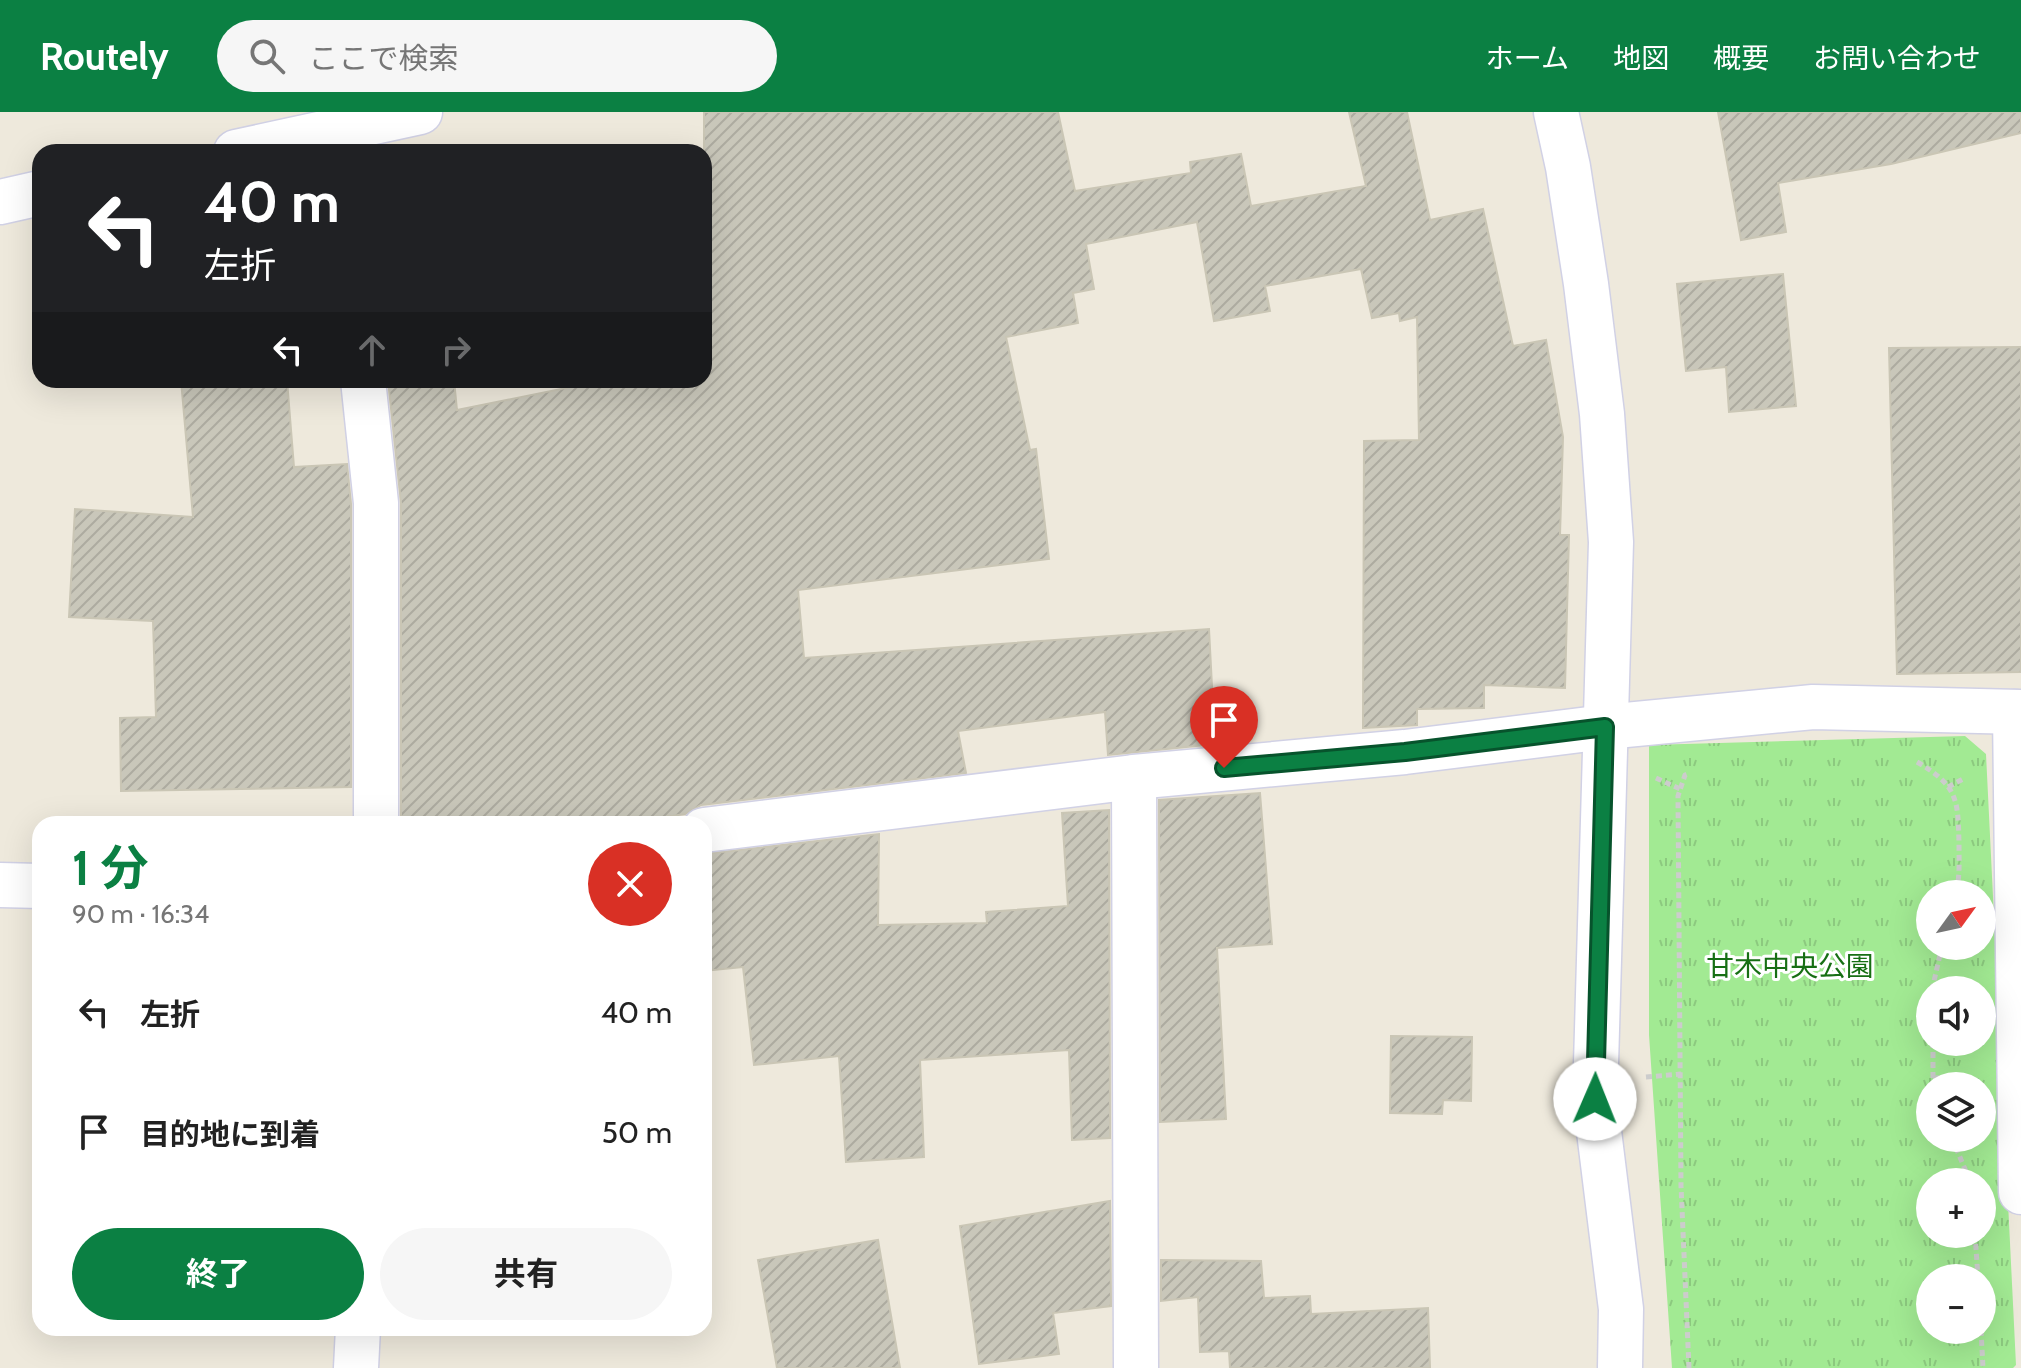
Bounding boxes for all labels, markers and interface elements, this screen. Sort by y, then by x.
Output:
search box [217,20,777,92]
text: Routely [40,33,169,80]
icon: search [245,34,289,78]
text: ここで検索 [309,40,459,77]
text: ホーム [1486,41,1569,75]
text: 地図 [1613,41,1669,75]
text: 概要 [1713,41,1769,75]
text: お問い合わせ [1813,41,1981,75]
text: 40 m [204,168,340,236]
icon: left [72,176,176,280]
text: 左折 [204,243,276,287]
icon: left [266,328,310,372]
icon: ahead [350,328,394,372]
icon: right [434,328,478,372]
pin [1190,686,1258,768]
icon: arrive [1202,698,1246,742]
text: 1 分 [72,839,149,897]
button: close [588,842,672,926]
north arrow [1916,880,1996,960]
map controls [1916,880,1996,1344]
text: 90 m · 16:34 [72,898,209,930]
park label: 甘木中央公園 [1706,949,1874,983]
button: sound [1916,976,1996,1056]
icon: left [72,990,116,1034]
text: 40 m [601,994,672,1031]
text: 左折 [140,996,200,1033]
position arrow [1553,1057,1637,1141]
button: layers [1916,1072,1996,1152]
icon: arrive [72,1110,116,1154]
text: 50 m [602,1114,672,1151]
text: 目的地に到着 [140,1116,320,1153]
button: + [1916,1168,1996,1248]
button: 終了 [72,1228,364,1320]
button: 共有 [380,1228,672,1320]
button: − [1916,1264,1996,1344]

